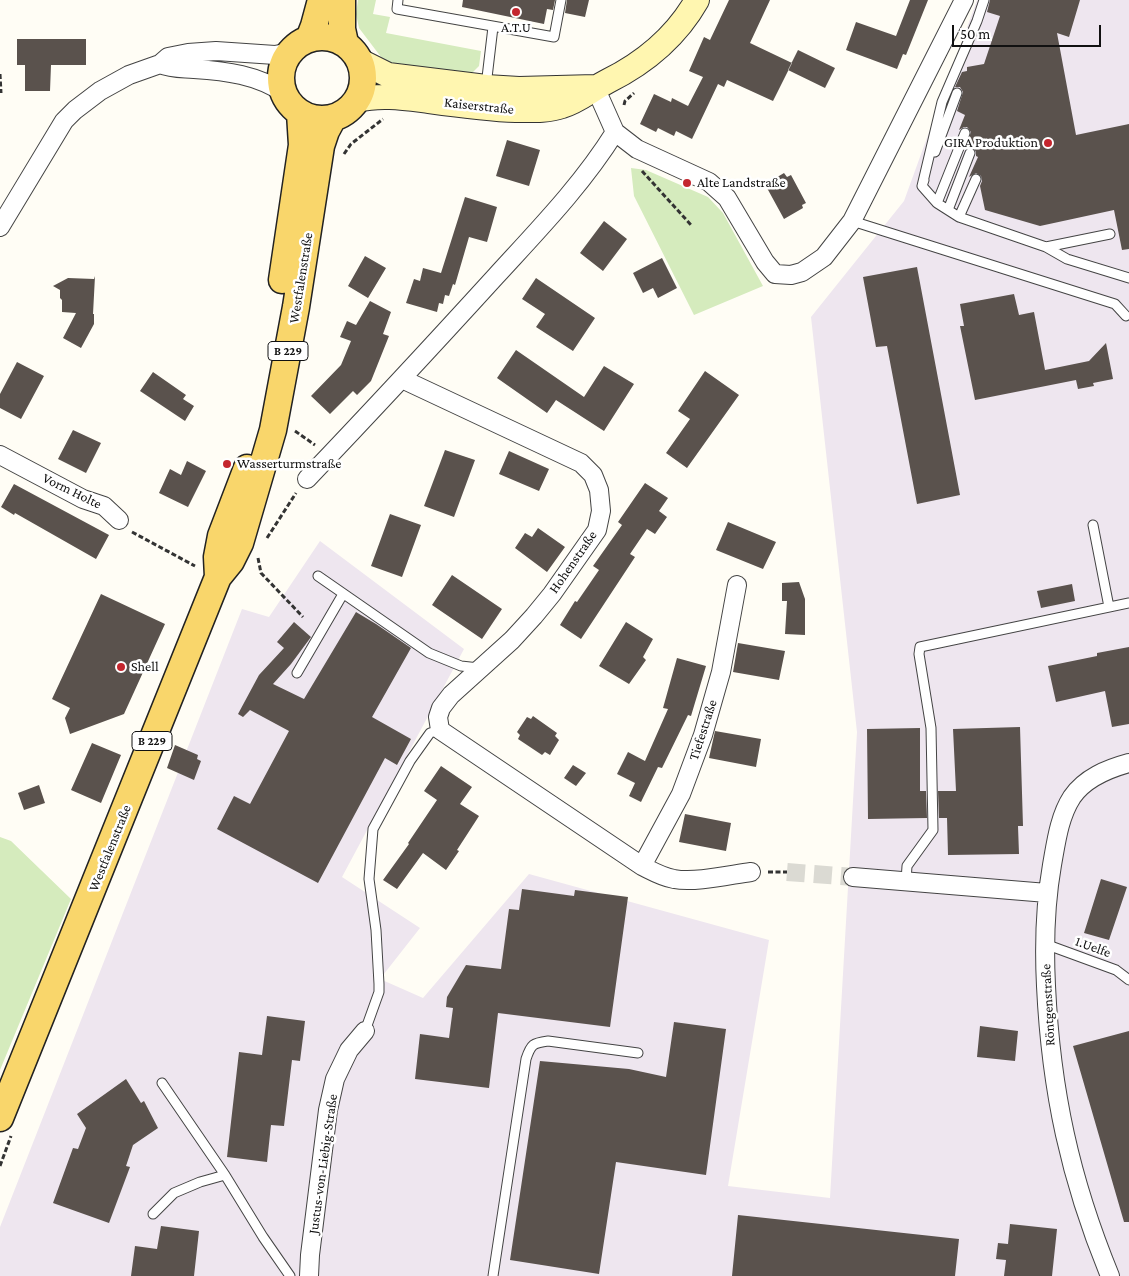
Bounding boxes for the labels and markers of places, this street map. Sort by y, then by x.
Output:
marker: A.T.U [510,6,522,18]
place label: A.T.U [501,20,531,36]
place label: GIRA Produktion [944,135,1038,151]
marker: GIRA Produktion [1042,137,1054,149]
place label: Alte Landstraße [697,175,786,191]
marker: Alte Landstraße [681,177,693,189]
place label: Wasserturmstraße [237,456,341,472]
marker: Wasserturmstraße [221,458,233,470]
place label: Shell [131,659,159,675]
marker: Shell [115,661,127,673]

